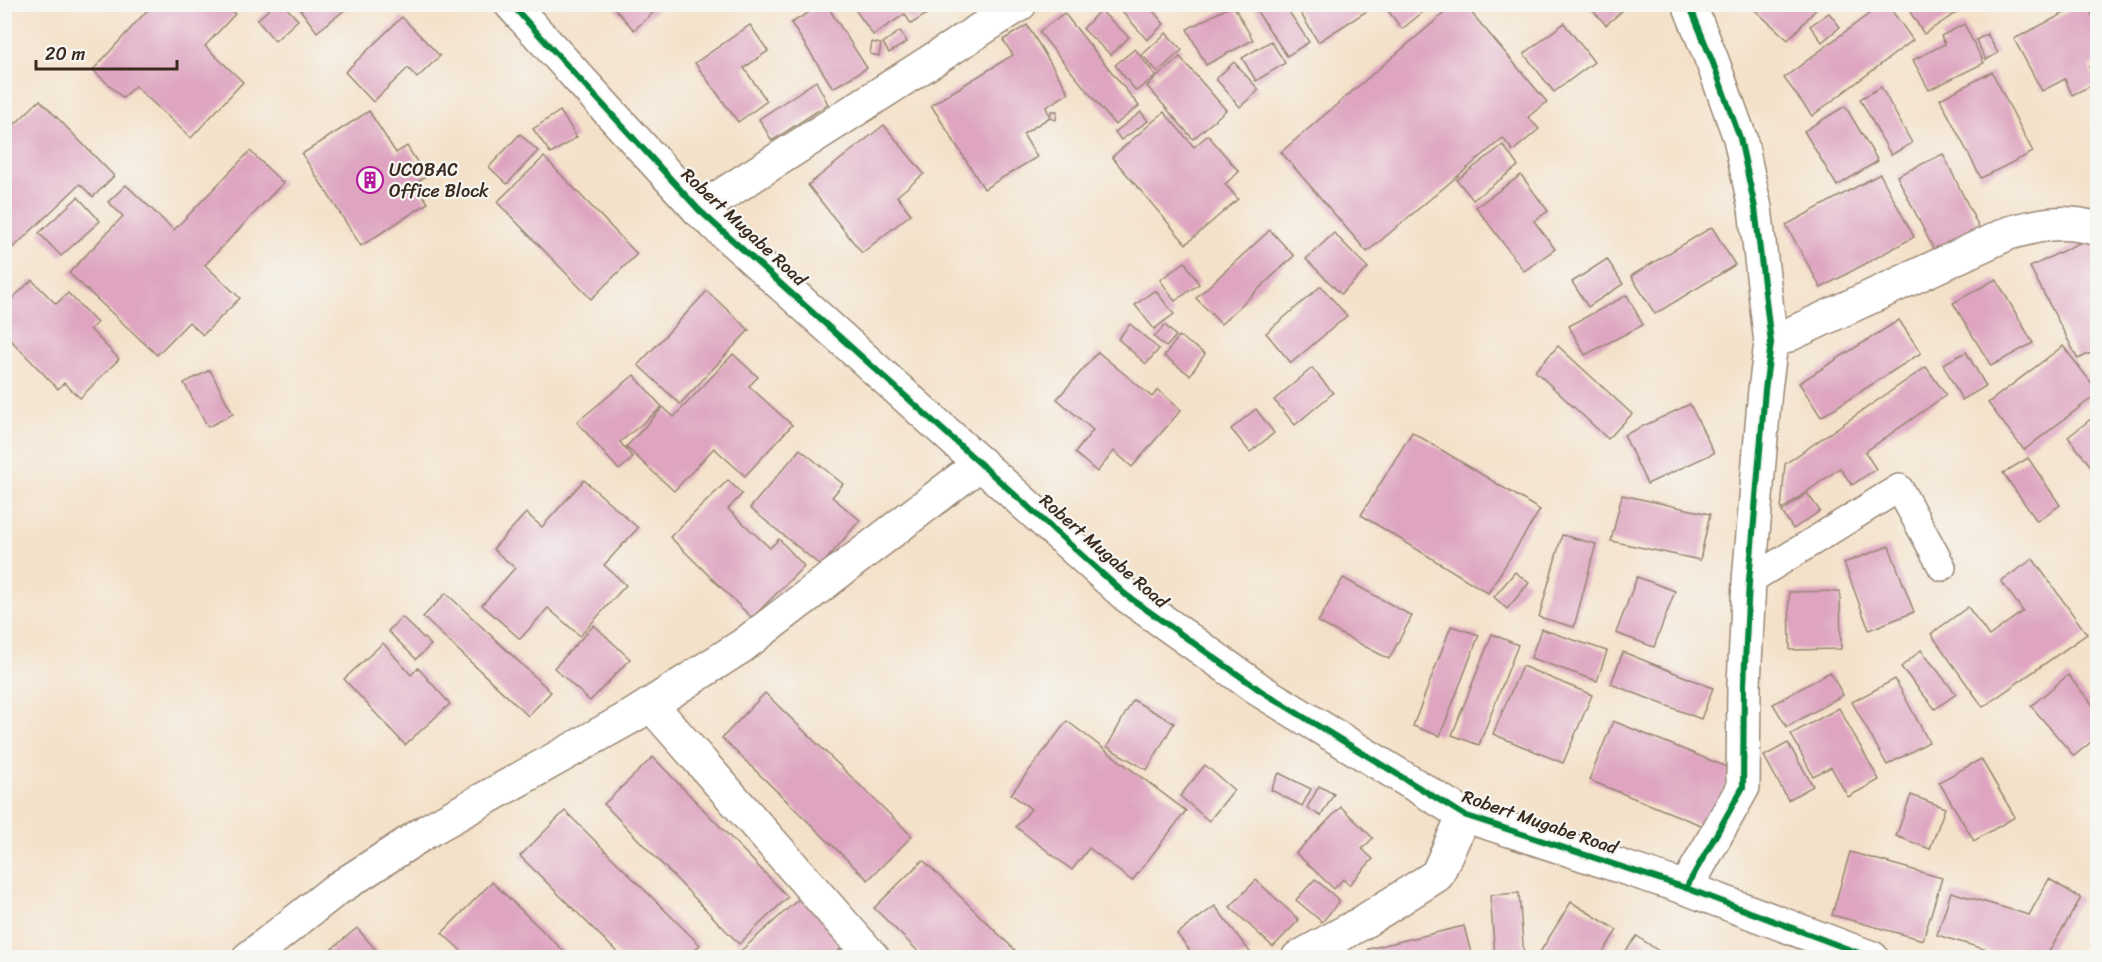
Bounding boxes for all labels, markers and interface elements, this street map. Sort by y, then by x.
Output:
scale bar [36,33,177,71]
text: 20 m [45,38,85,70]
place label: UCOBAC Office Block [389,154,489,207]
street label: Robert Mugabe Road [674,160,816,295]
building icon: UCOBAC Office Block [355,165,385,195]
street label: Robert Mugabe Road [1032,485,1177,617]
street label: Robert Mugabe Road [1458,780,1624,864]

